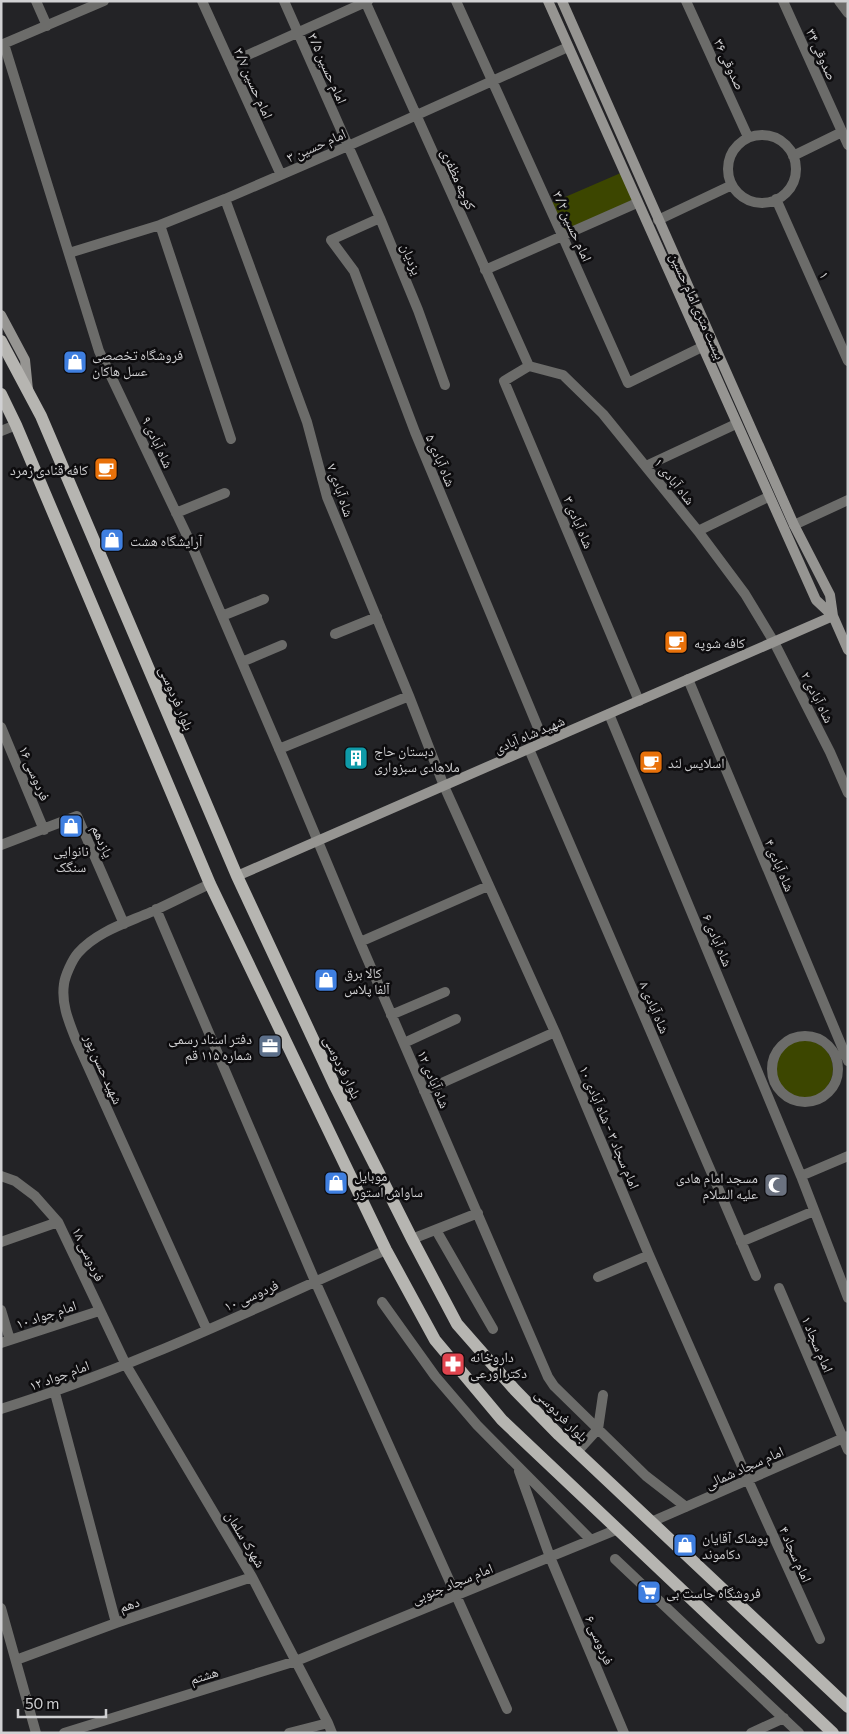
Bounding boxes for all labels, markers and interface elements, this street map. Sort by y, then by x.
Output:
street label: صدوقی ۳۴ [802,25,841,83]
street label: امام حسین ۳/۵ [303,30,351,107]
street label: صدوقی ۳۶ [710,36,749,93]
street label: امام حسین ۳/۷ [229,45,277,122]
street label: امام حسین ۳ [284,124,349,167]
street label: کوچه مظفری [437,146,480,213]
street label: امام حسین ۳/۲ [548,188,596,265]
street label: یزدیان [397,241,426,278]
street label: بیست متری امام حسین [665,250,729,363]
street label: ۱ [816,269,834,281]
place label: فروشگاه تخصصی عسل هاکان [92,346,183,380]
shop icon: فروشگاه تخصصی عسل هاکان [62,349,88,375]
street label: شاه آبادی ۹ [138,413,177,471]
street label: شاه آبادی ۵ [421,431,460,489]
street label: شاه آبادی ۱ [650,454,699,508]
cafe icon: کافه قنادی زمرد [93,456,119,482]
place label: کافه قنادی زمرد [10,461,88,479]
street label: شاه آبادی ۷ [323,461,358,519]
street label: شاه آبادی ۳ [559,493,598,551]
shop icon: آرایشگاه هشت [99,527,125,553]
place label: آرایشگاه هشت [130,532,203,550]
cafe icon: کافه شوپه [663,629,689,655]
place label: کافه شوپه [694,634,745,652]
street label: بلوار فردوسی [155,663,198,733]
street label: شاه آبادی ۲ [797,669,838,726]
street label: شهید شاه آبادی [491,711,567,757]
place label: دبستان حاج ملاهادی سبزواری [374,742,460,776]
street label: فردوسی ۱۶ [15,743,54,803]
building icon: دبستان حاج ملاهادی سبزواری [343,745,369,771]
cafe icon: اسلایس لند [638,749,664,775]
place label: اسلایس لند [668,754,725,772]
shop icon: نانوایی سنگک [58,813,84,839]
street label: یازدهم [86,822,118,861]
street label: شاه آبادی ۴ [760,836,799,894]
place label: نانوایی سنگک [53,842,89,875]
street label: شاه آبادی ۶ [698,911,737,969]
place label: کالا برق آلفا پلاس [344,964,390,998]
shop icon: کالا برق آلفا پلاس [313,967,339,993]
street label: شاه آبادی ۸ [635,978,674,1036]
street label: شهید حسن پور [80,1030,127,1107]
place label: دفتر اسناد رسمی شماره ۱۱۵ قم [168,1030,252,1065]
office icon: دفتر اسناد رسمی شماره ۱۱۵ قم [257,1033,283,1059]
street label: بلوار فردوسی [320,1033,366,1102]
street label: شاه آبادی ۱۲ [413,1047,454,1111]
street label: امام سجاد ۳ - شاه آبادی ۱۰ [574,1063,644,1192]
place label: موبایل ساواش استور [353,1167,423,1201]
place label: مسجد امام هادی علیه السلام [676,1169,758,1204]
shop icon: موبایل ساواش استور [323,1170,349,1196]
mosque icon: مسجد امام هادی علیه السلام [763,1172,789,1198]
street label: فردوسی ۱۸ [68,1224,109,1284]
street label: فردوسی ۱۰ [221,1275,281,1315]
street label: امام جواد ۱۰ [14,1296,79,1334]
street label: امام سجاد ۱ [797,1313,837,1376]
place label: داروخانه دکتر اورعی [470,1348,527,1382]
pharmacy icon: داروخانه دکتر اورعی [440,1351,466,1377]
street label: امام جواد ۱۲ [27,1356,92,1396]
street label: بلوار فردوسی [531,1385,592,1446]
street label: امام سجاد شمالی [702,1442,787,1494]
street label: شهرک سلمان [222,1508,270,1571]
street label: امام سجاد ۴ [774,1523,816,1586]
place label: پوشاک آقایان دکاموند [702,1529,768,1563]
shop icon: پوشاک آقایان دکاموند [672,1532,698,1558]
street label: امام سجاد جنوبی [409,1559,496,1609]
supermarket icon: فروشگاه جاست بی [636,1579,662,1605]
place label: فروشگاه جاست بی [666,1584,761,1602]
street label: دهم [117,1593,142,1617]
street label: فردوسی ۶ [581,1613,618,1668]
street label: هشتم [188,1663,221,1689]
scale bar [18,1686,105,1718]
text: 50 m [25,1694,59,1712]

